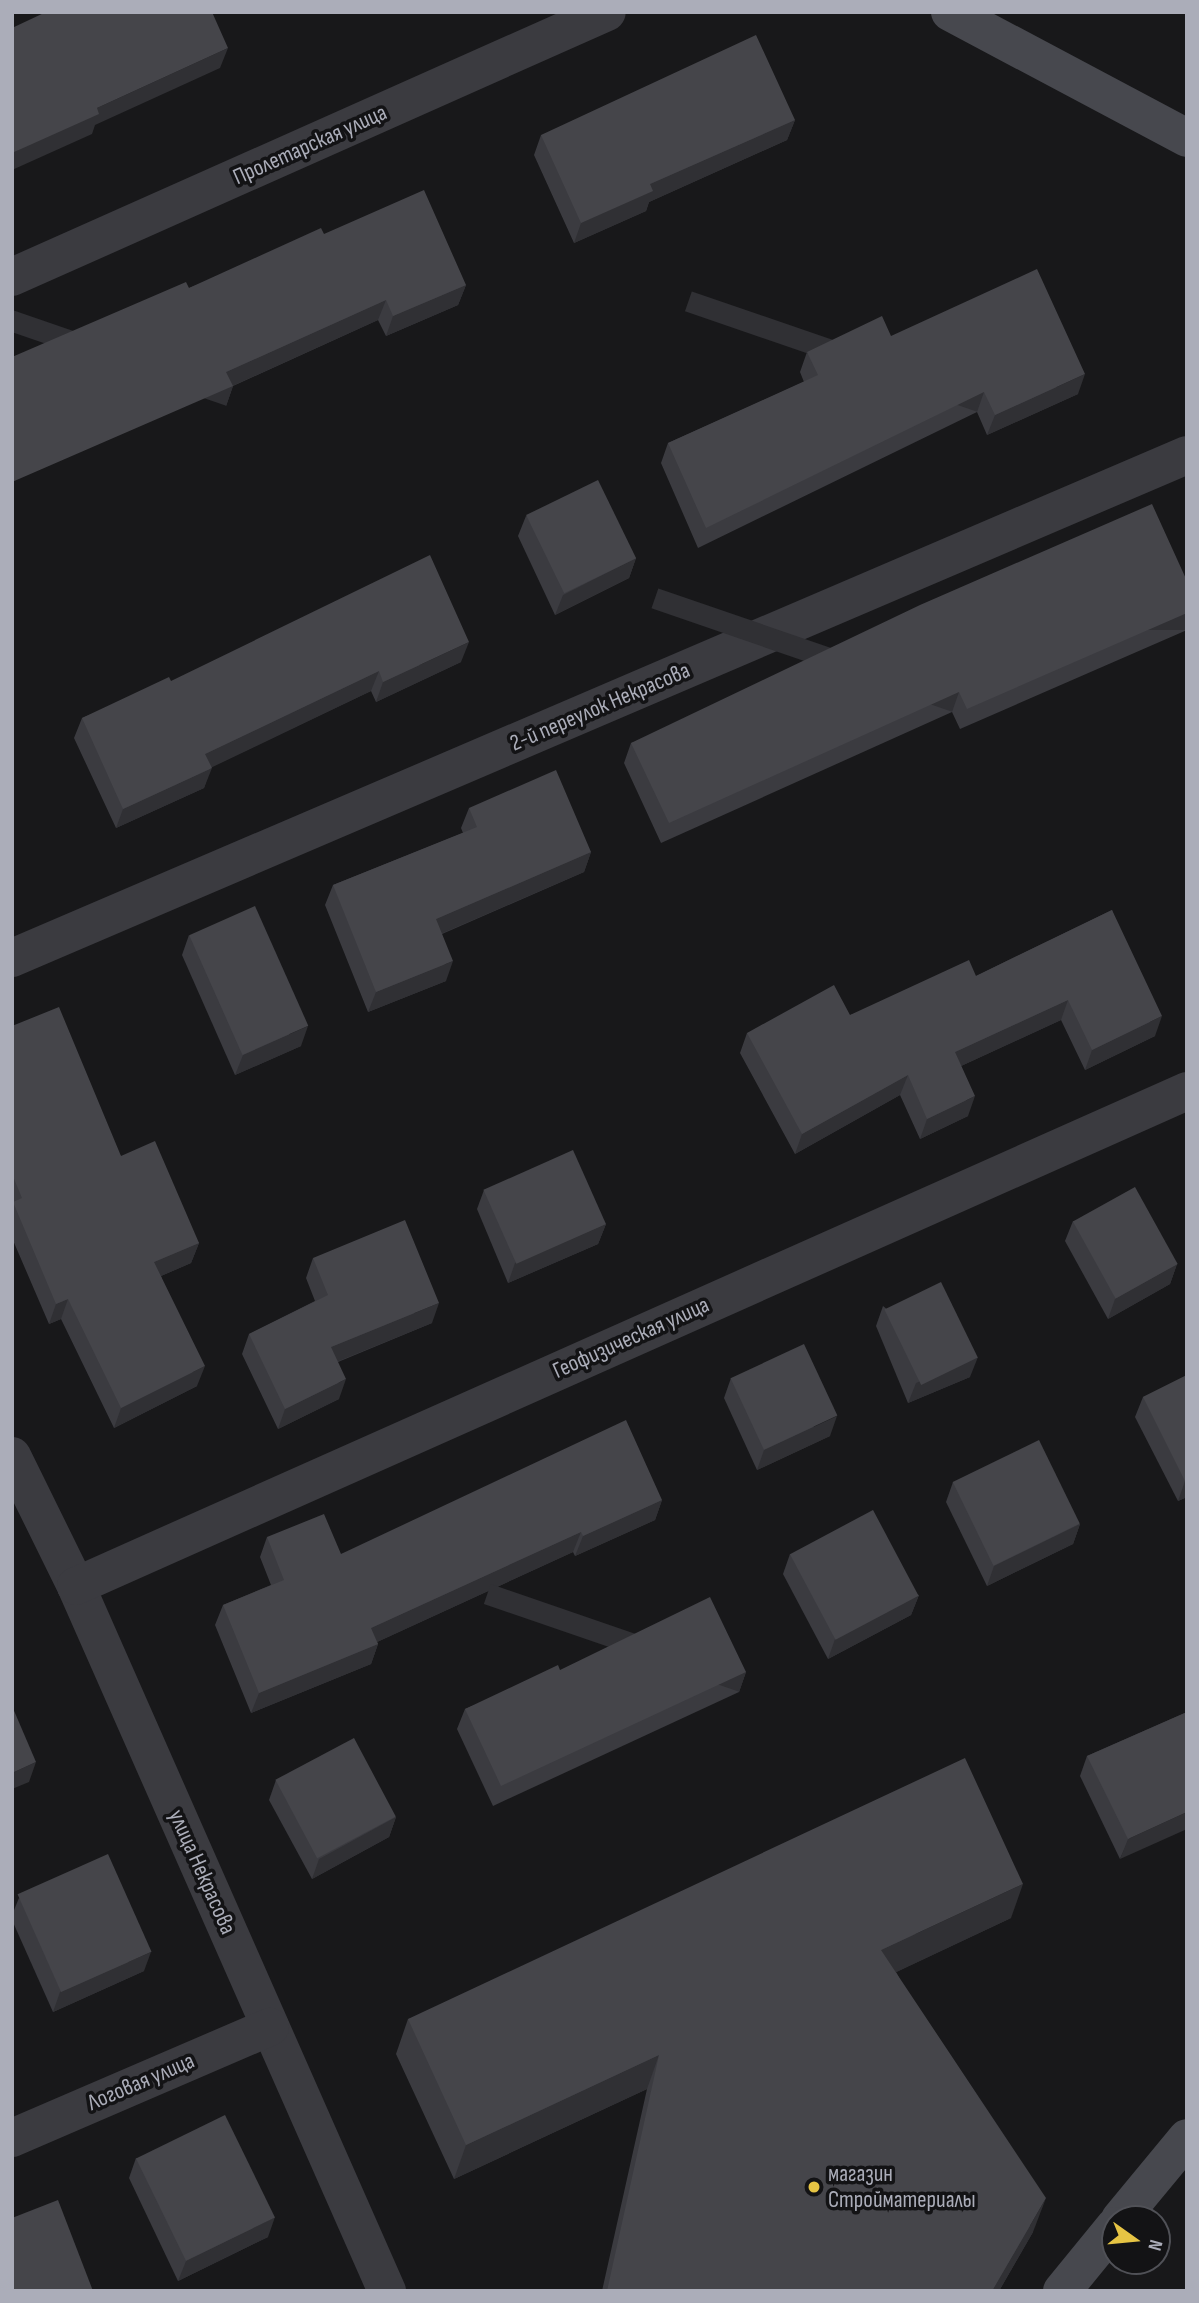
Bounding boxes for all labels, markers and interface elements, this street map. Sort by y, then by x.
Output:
street label: Пролетарская улица [229,99,391,191]
street label: 2-й переулок Некрасова [506,657,694,757]
street label: Геофизическая улица [549,1291,713,1385]
street label: улица Некрасова [162,1805,242,1939]
street label: Логовая улица [83,2047,199,2117]
place label: магазин Стройматериалы [828,2160,976,2214]
marker: магазин Стройматериалы [806,2179,822,2195]
north arrow [1101,2205,1171,2275]
text: N [1142,2237,1167,2253]

